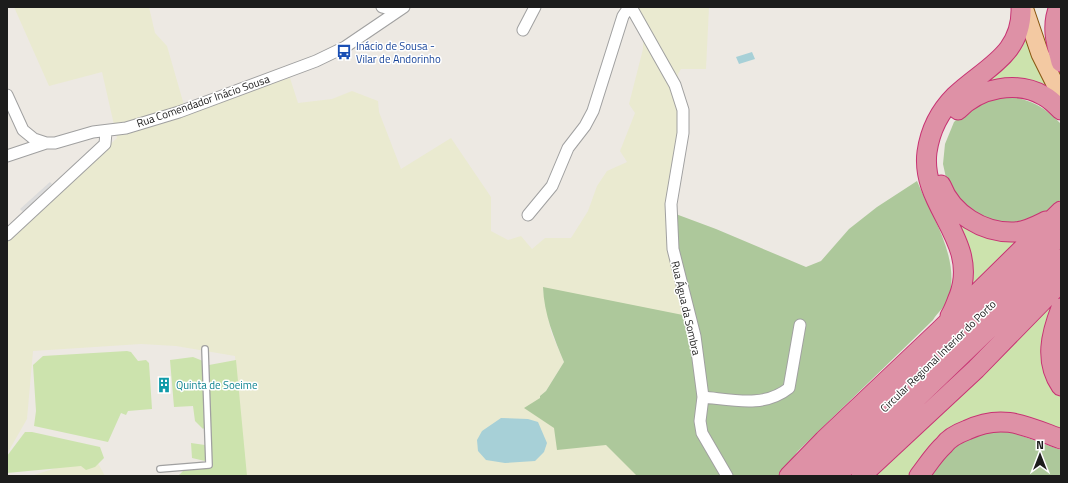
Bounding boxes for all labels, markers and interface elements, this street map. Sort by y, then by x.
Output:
place label: Inácio de Sousa - Vilar de Andorinho [356,38,441,67]
bus stop icon: Inácio de Sousa - Vilar de Andorinho [335,43,353,61]
street label: Rua Comendador Inácio Sousa [134,71,272,131]
street label: Rua Água da Sombra [667,259,705,357]
street label: Circular Regional Interior do Porto [876,296,1000,416]
building icon: Quinta de Soeime [155,376,173,394]
place label: Quinta de Soeime [176,377,258,393]
north arrow [1020,435,1060,475]
text: N [1036,437,1044,453]

